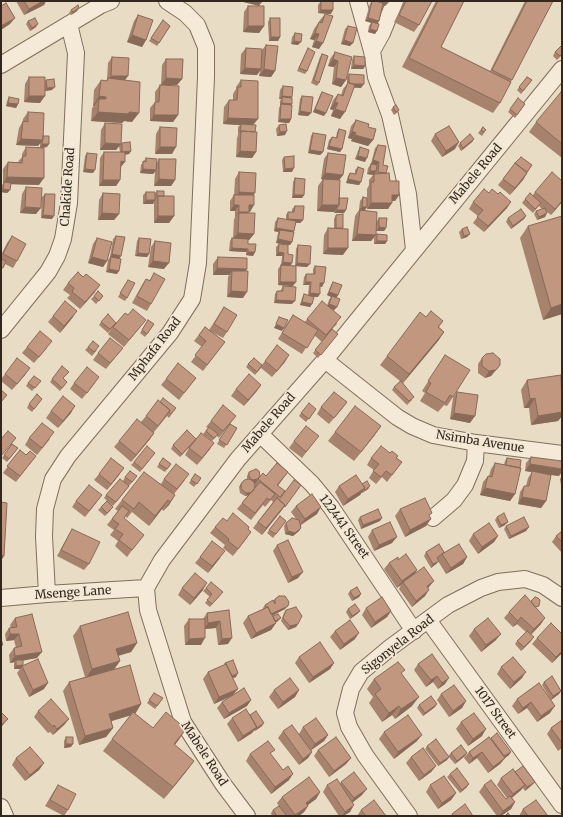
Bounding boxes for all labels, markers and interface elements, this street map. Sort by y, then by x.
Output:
street label: Mabele Road [447,141,505,207]
street label: Chakide Road [58,147,78,227]
street label: Mphafa Road [126,315,184,383]
street label: Mabele Road [239,390,299,456]
street label: Nsimba Avenue [435,428,525,456]
street label: 122441 Street [316,492,372,562]
street label: Msenge Lane [34,583,112,603]
street label: Sigonyela Road [359,612,437,678]
street label: 1017 Street [471,684,519,742]
street label: Mabele Road [178,719,230,789]

